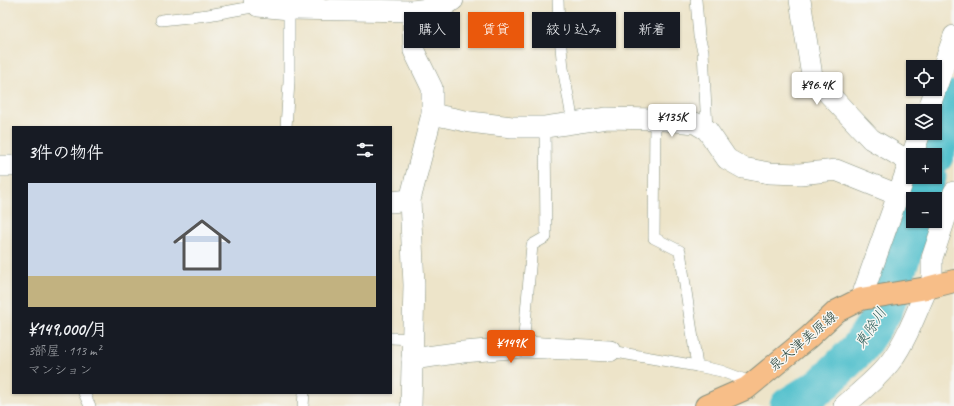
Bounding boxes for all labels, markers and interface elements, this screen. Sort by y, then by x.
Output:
chip: 購入 [404,12,460,48]
chip: 賃貸 [468,12,524,48]
chip: 絞り込み [532,12,616,48]
chip: 新着 [624,12,680,48]
map controls [906,60,942,228]
button: locate [906,60,942,96]
pin: ¥96.4K [784,72,850,106]
text: ¥96.4K [801,77,833,93]
pin: ¥135K [644,104,700,138]
button: layers [906,104,942,140]
text: ¥135K [657,109,687,125]
icon: filters [354,139,376,161]
text: 3件の物件 [28,142,104,163]
button: + [906,148,942,184]
button: − [906,192,942,228]
icon: home [166,209,238,281]
water label: 東除川 [851,304,891,352]
street label: 泉大津美原線 [765,307,841,375]
text: ¥149,000/月 [28,319,107,340]
pin: ¥149K [483,330,539,364]
text: ¥149K [496,335,526,351]
text: 3部屋 · 113 m² [28,343,101,359]
text: マンション [28,362,92,378]

